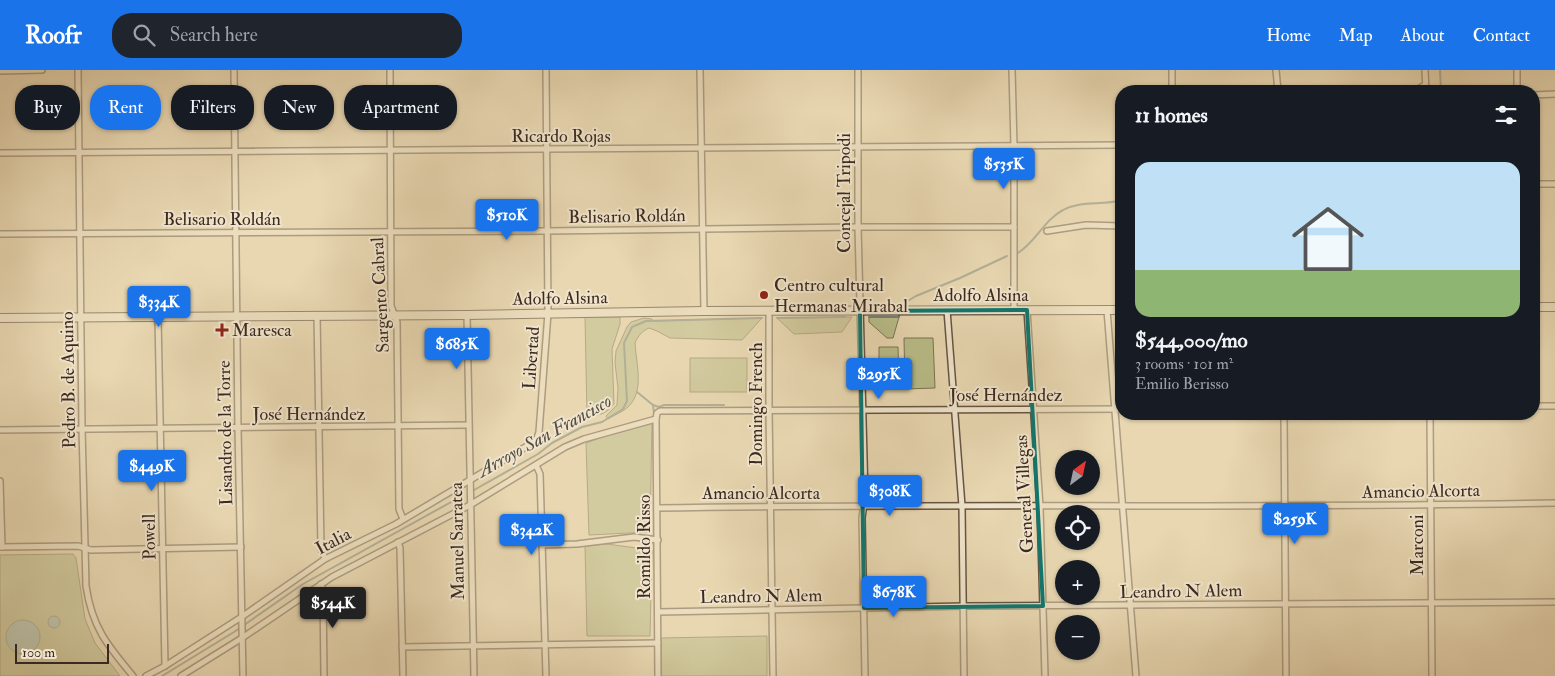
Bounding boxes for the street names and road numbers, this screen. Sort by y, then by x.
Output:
street label: Ricardo Rojas [511,125,611,148]
street label: Concejal Tripodi [833,133,856,253]
street label: Belisario Roldán [568,204,686,229]
street label: Belisario Roldán [163,208,281,231]
street label: Sargento Cabral [366,236,395,353]
street label: Adolfo Alsina [932,284,1029,307]
street label: Adolfo Alsina [511,286,608,311]
street label: Pedro B. de Aquino [56,311,81,449]
street label: Libertad [518,326,545,390]
street label: Domingo French [745,342,768,466]
street label: Lisandro de la Torre [213,360,238,506]
street label: José Hernández [949,384,1063,407]
street label: José Hernández [252,403,366,426]
street label: General Villegas [1010,434,1039,554]
street label: Amancio Alcorta [1361,479,1481,504]
street label: Manuel Sarratea [445,481,470,600]
street label: Amancio Alcorta [701,482,821,505]
street label: Romildo Risso [633,494,656,599]
street label: Powell [138,513,161,560]
street label: Marconi [1406,514,1429,576]
street label: Italia [311,522,356,560]
street label: Leandro N Alem [1120,579,1242,604]
street label: Leandro N Alem [700,584,822,609]

